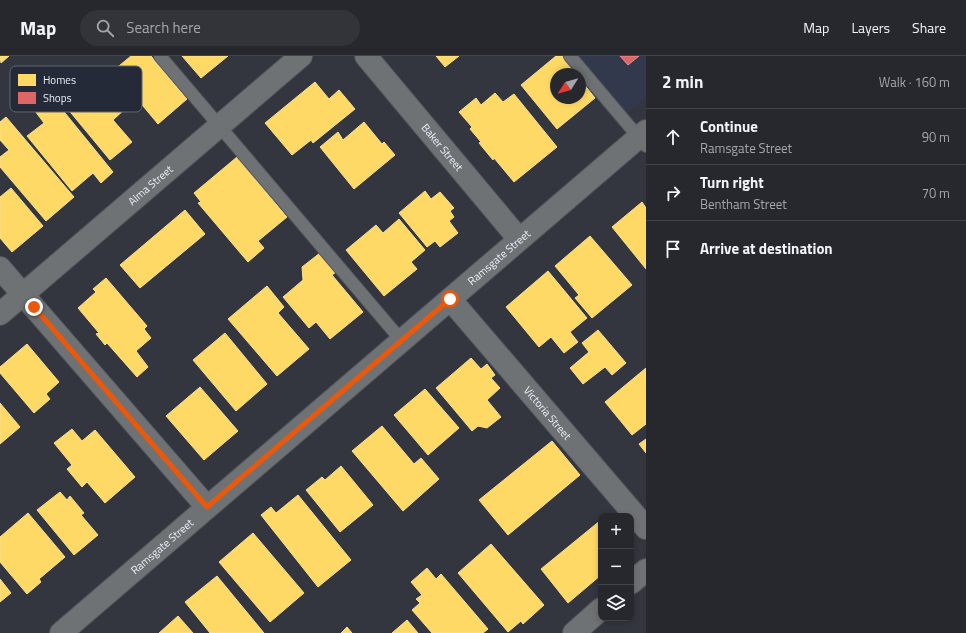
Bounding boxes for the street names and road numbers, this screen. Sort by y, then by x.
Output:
street label: Baker Street [418,120,467,175]
street label: Alma Street [124,161,176,209]
street label: Ramsgate Street [464,226,534,289]
street label: Victoria Street [520,383,575,443]
street label: Ramsgate Street [127,515,197,578]

